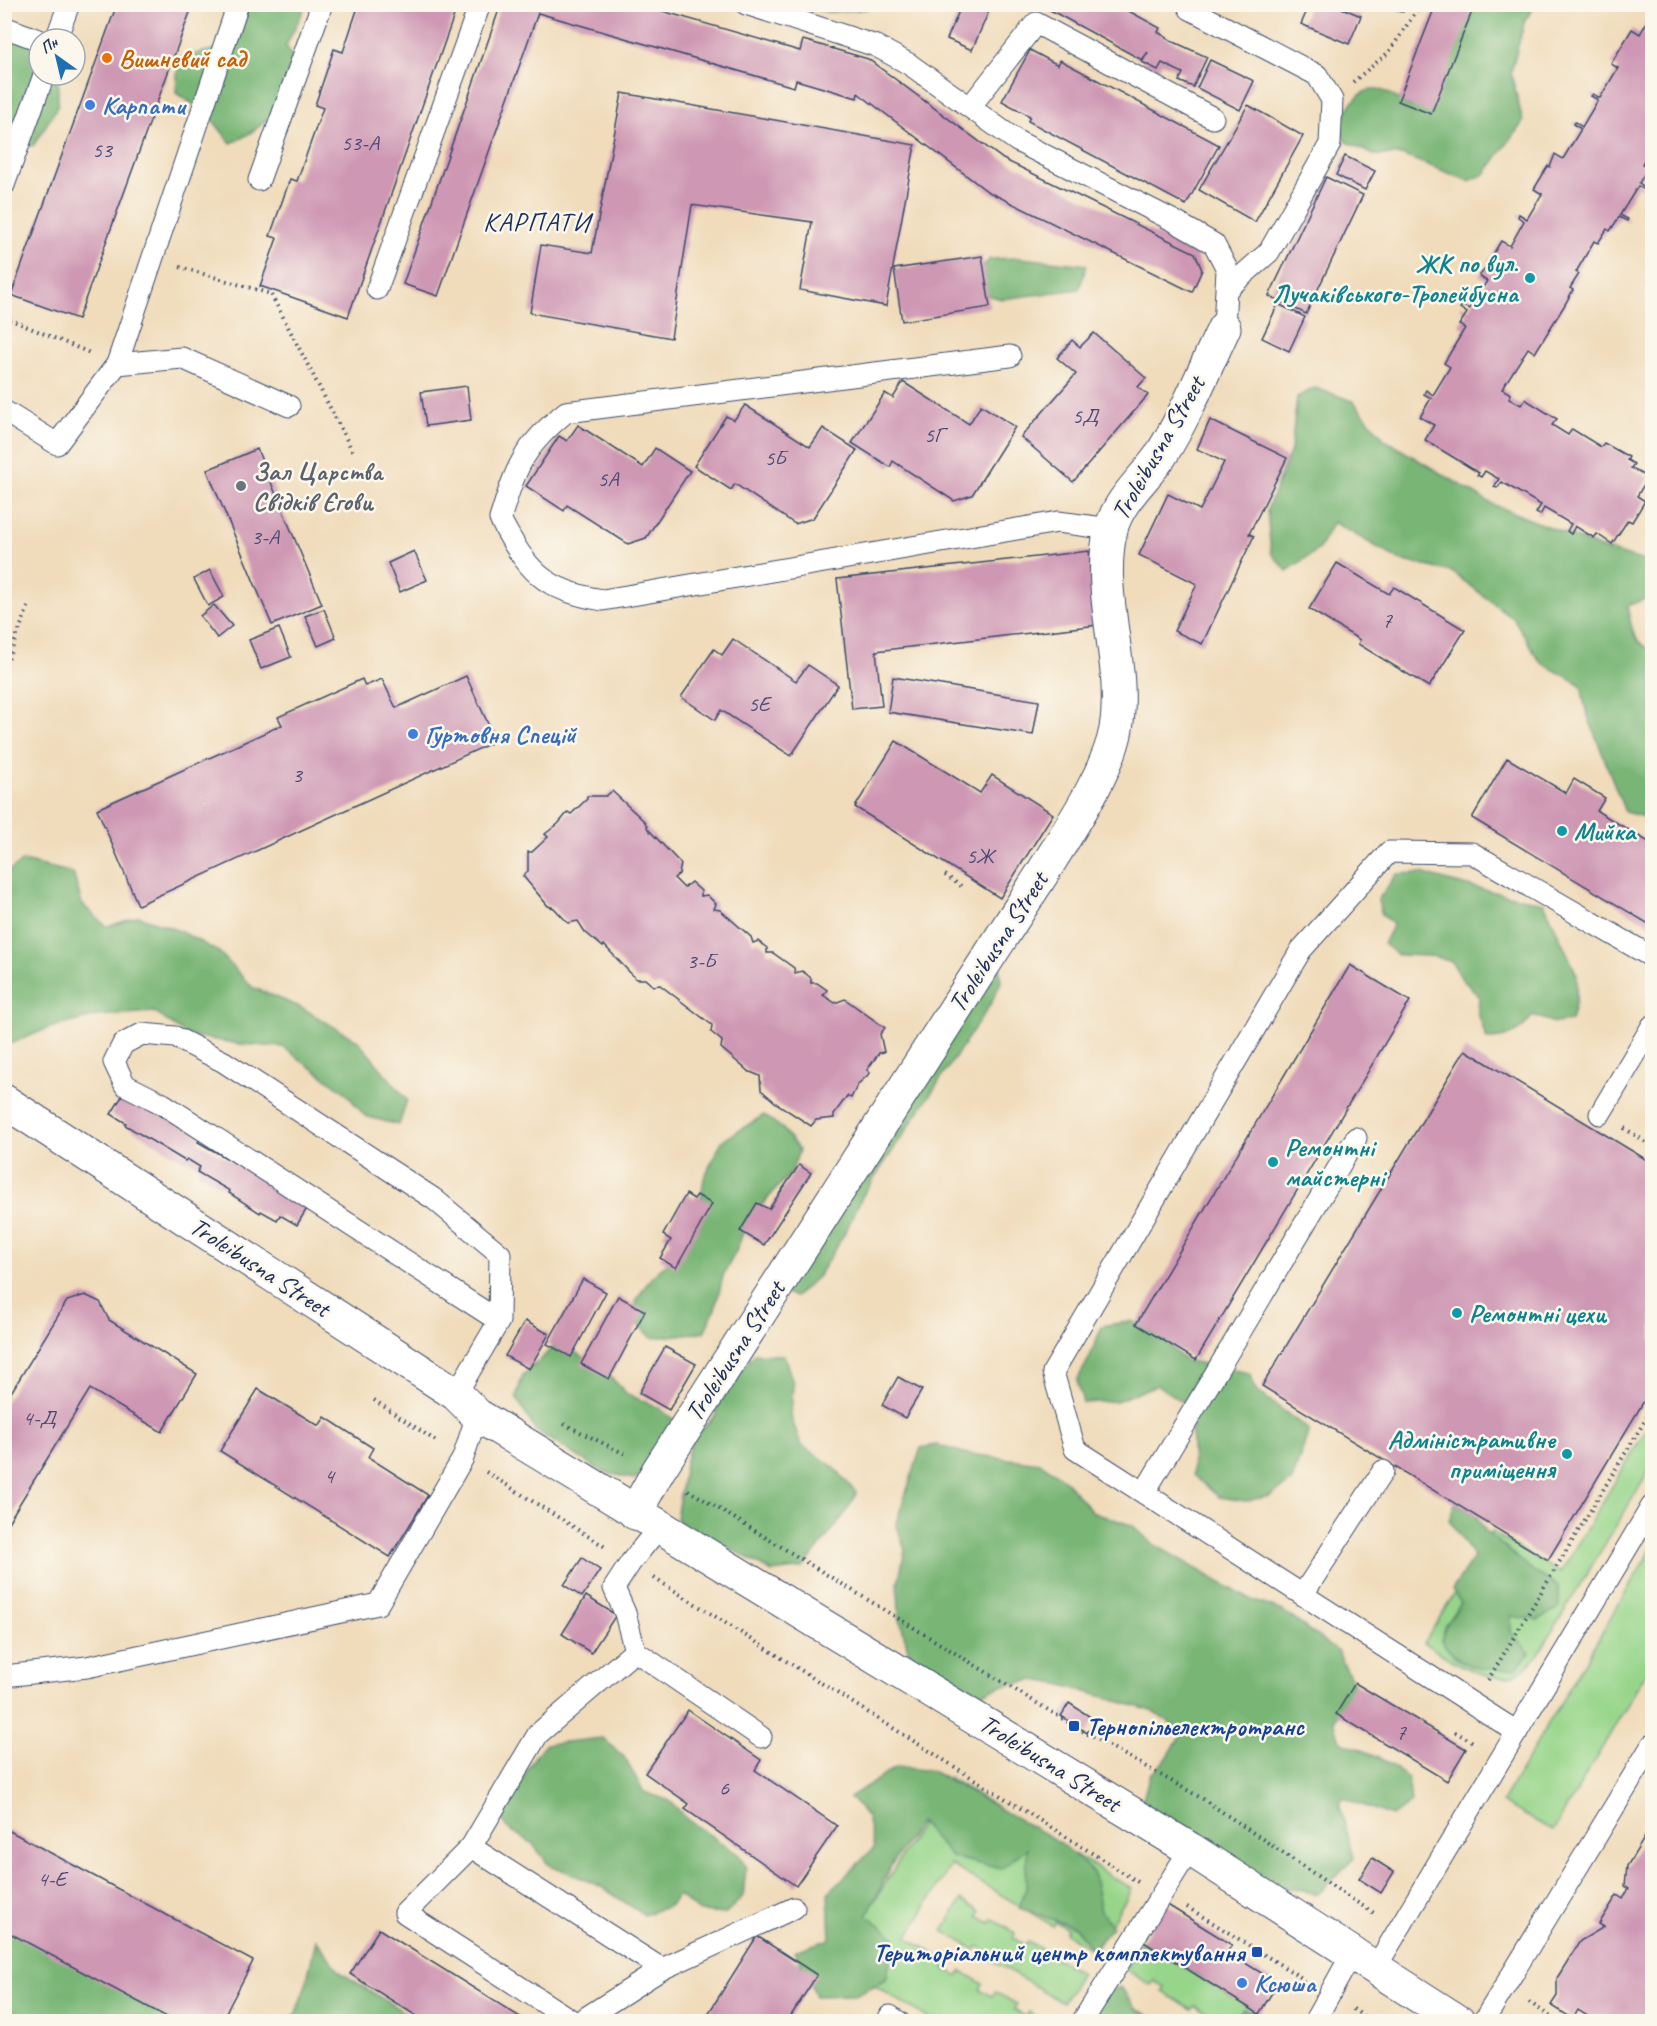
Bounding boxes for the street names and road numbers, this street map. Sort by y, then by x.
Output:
street label: Troleibusna Street [1104,368,1214,526]
street label: Troleibusna Street [940,864,1057,1018]
street label: Troleibusna Street [184,1209,338,1326]
street label: Troleibusna Street [677,1273,794,1427]
street label: Troleibusna Street [973,1707,1129,1821]

